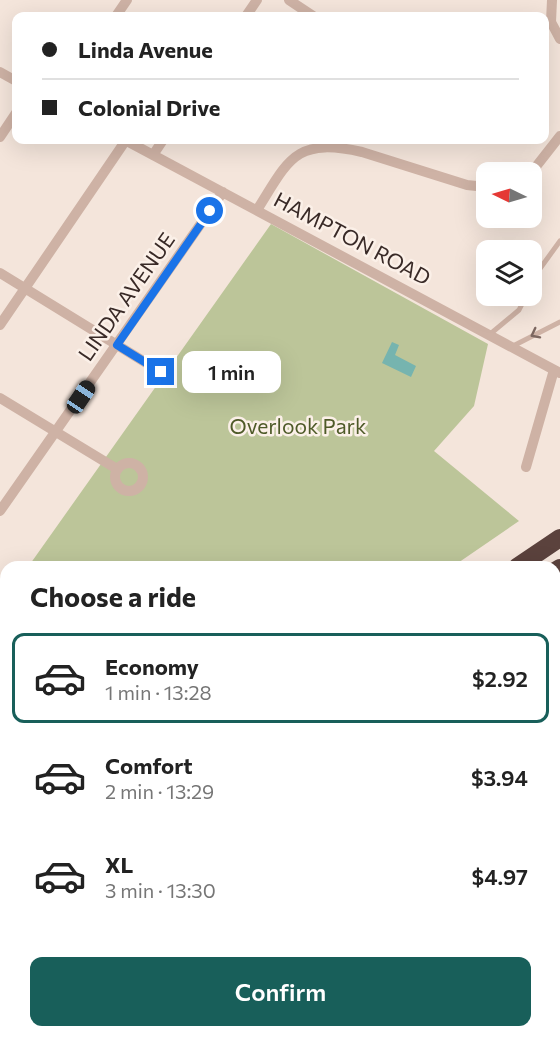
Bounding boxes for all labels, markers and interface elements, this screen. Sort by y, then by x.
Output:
text: Linda Avenue [78,36,213,63]
text: Colonial Drive [78,94,220,121]
north arrow [476,162,542,228]
map controls [476,162,542,306]
street label: HAMPTON ROAD [270,186,435,289]
route start [196,197,223,224]
street label: LINDA AVENUE [72,227,179,365]
button: layers [476,240,542,306]
one-way arrow [531,327,542,338]
callout: 1 min [182,351,281,393]
route end [147,358,174,385]
text: 1 min [208,360,255,384]
car [63,377,99,417]
park label: Overlook Park [230,413,366,438]
text: Choose a ride [30,580,196,613]
icon: car [33,651,87,705]
text: Economy [105,653,199,680]
text: $2.92 [472,665,528,692]
text: 1 min · 13:28 [105,680,212,704]
icon: car [33,750,87,804]
text: Comfort [105,752,193,779]
text: $3.94 [471,764,528,791]
text: 2 min · 13:29 [105,779,214,803]
icon: car [33,849,87,903]
text: XL [105,851,133,878]
text: $4.97 [472,863,528,890]
text: 3 min · 13:30 [105,878,216,902]
button: Confirm [30,957,531,1026]

